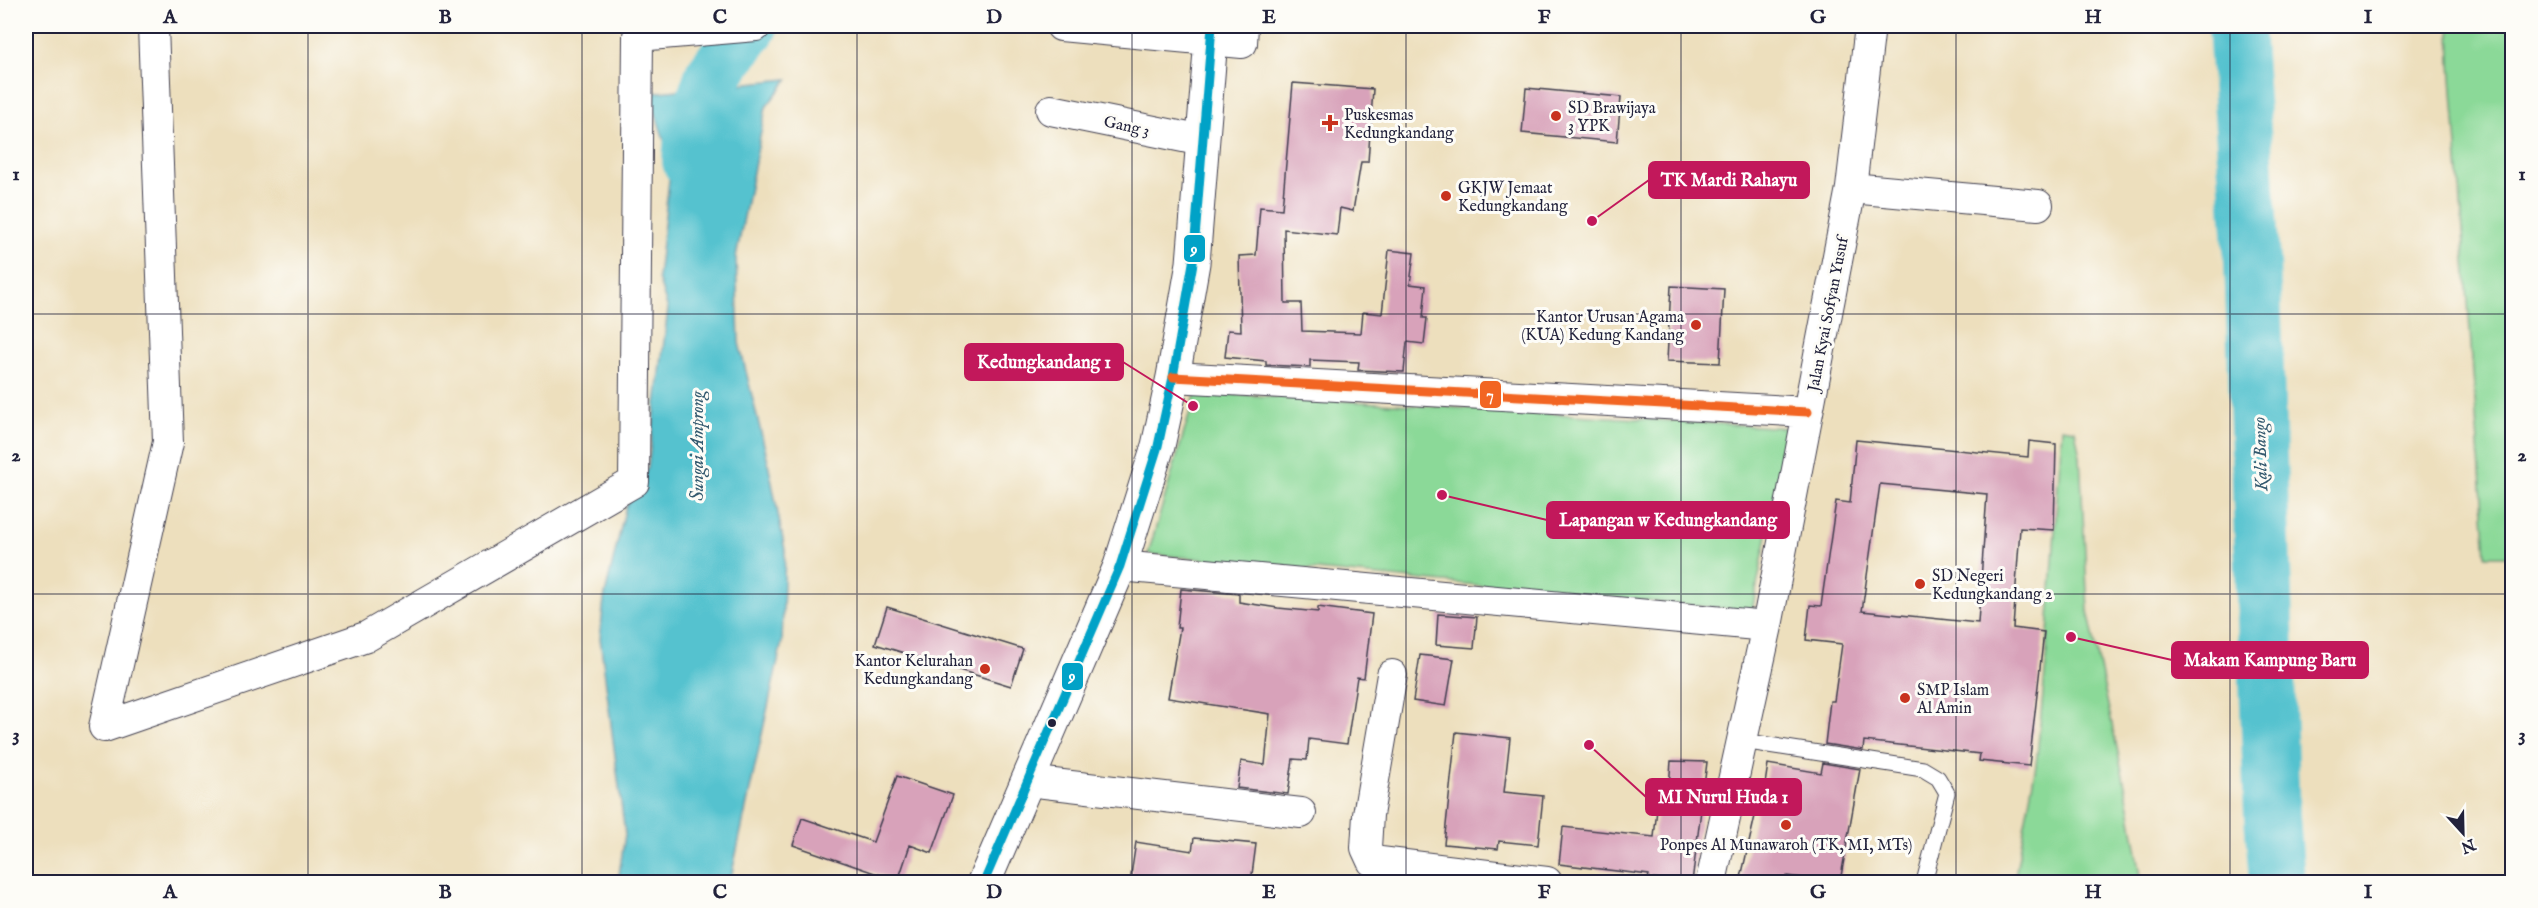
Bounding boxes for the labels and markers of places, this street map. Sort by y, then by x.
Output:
place label: SD Brawijaya 3 YPK [1568,99,1656,137]
place label: Puskesmas Kedungkandang [1344,106,1454,144]
marker: SD Brawijaya 3 YPK [1549,109,1563,123]
marker: Puskesmas Kedungkandang [1321,114,1339,132]
callout: TK Mardi Rahayu [1649,162,1809,198]
place label: GKJW Jemaat Kedungkandang [1458,179,1568,217]
marker: GKJW Jemaat Kedungkandang [1439,189,1453,203]
place label: Kantor Urusan Agama (KUA) Kedung Kandang [1521,308,1684,346]
marker: Kantor Urusan Agama (KUA) Kedung Kandang [1689,318,1703,332]
callout: Kedungkandang 1 [965,344,1123,380]
callout: Lapangan w Kedungkandang [1547,502,1789,538]
place label: SD Negeri Kedungkandang 2 [1932,567,2053,605]
marker: SD Negeri Kedungkandang 2 [1913,577,1927,591]
callout: Makam Kampung Baru [2172,642,2368,678]
place label: Kantor Kelurahan Kedungkandang [854,652,973,690]
marker: Kantor Kelurahan Kedungkandang [978,662,992,676]
place label: SMP Islam Al Amin [1916,681,1989,719]
marker: SMP Islam Al Amin [1898,691,1912,705]
unlabelled marker [1046,717,1058,729]
callout: MI Nurul Huda 1 [1646,779,1801,815]
marker: Ponpes Al Munawaroh (TK, MI, MTs) [1779,818,1793,832]
place label: Ponpes Al Munawaroh (TK, MI, MTs) [1660,836,1912,856]

